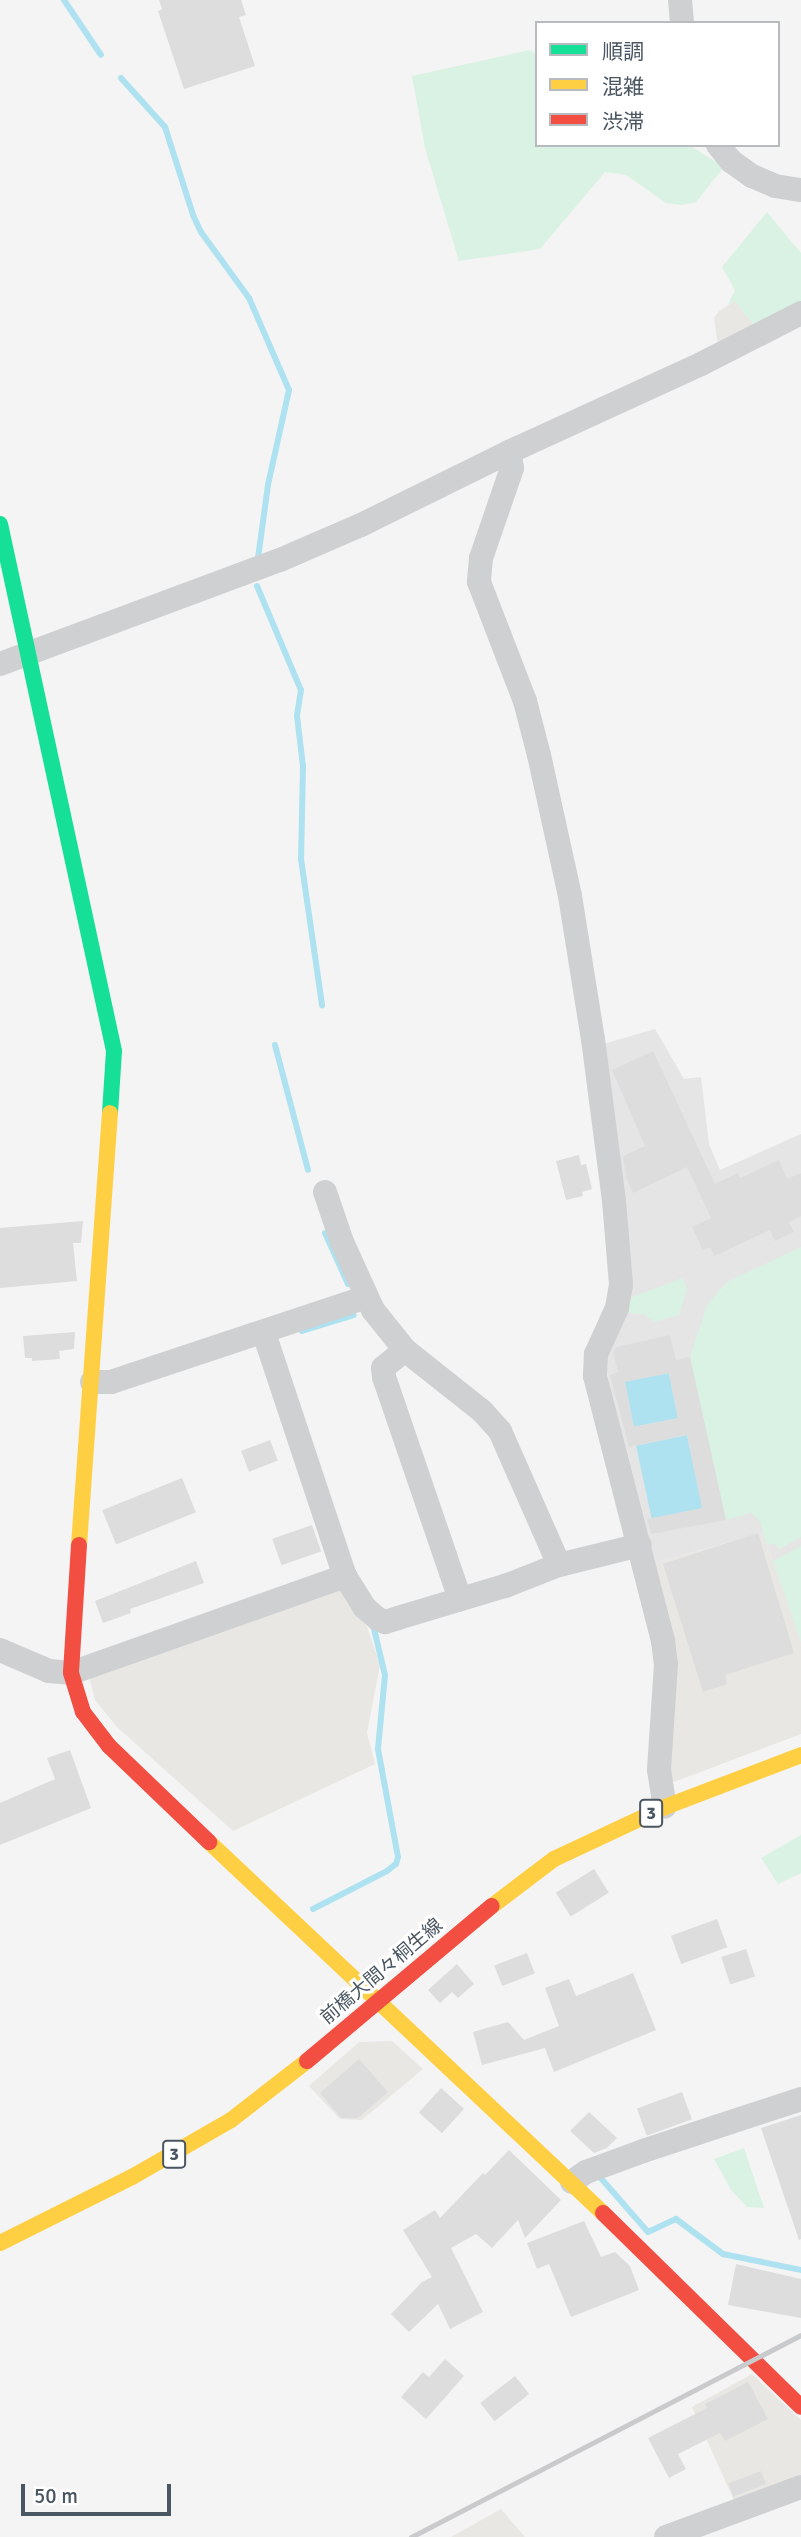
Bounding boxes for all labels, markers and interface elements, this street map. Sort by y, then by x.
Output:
legend [535,21,780,147]
text: 順調 [602,39,644,65]
text: 混雑 [602,74,644,100]
text: 渋滞 [602,109,644,135]
road number: 3 [639,1798,663,1828]
street label: 前橋大間々桐生線 [316,1914,448,2030]
road number: 3 [162,2140,186,2168]
scale bar [24,2470,175,2514]
text: 50 m [34,2483,78,2509]

